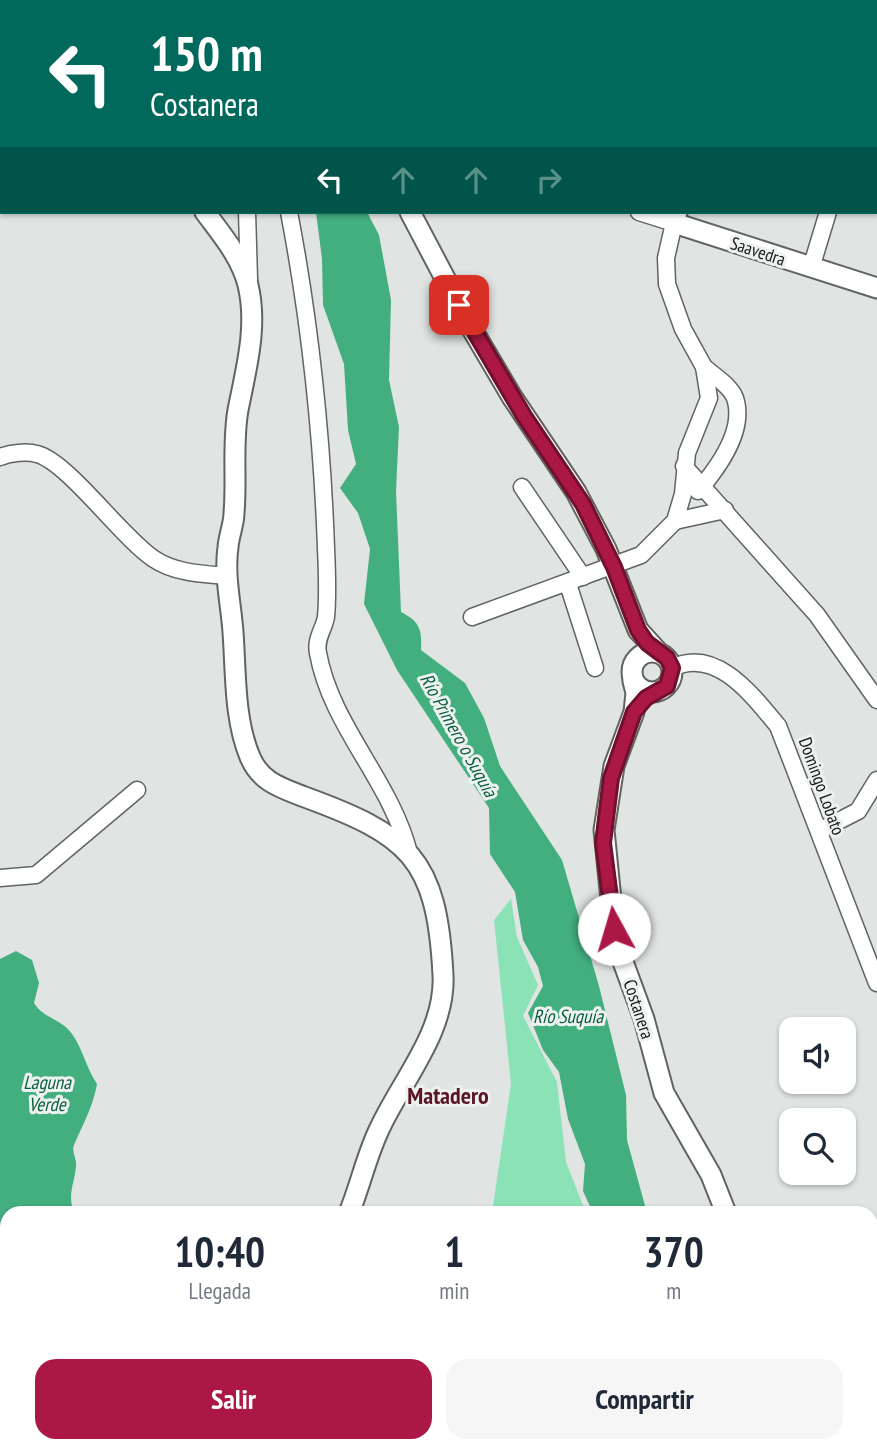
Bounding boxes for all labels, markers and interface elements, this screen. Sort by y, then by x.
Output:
text: 150 m [150,21,263,85]
icon: left [35,28,126,119]
text: Costanera [150,83,259,125]
icon: left [311,161,349,199]
icon: ahead [384,161,422,199]
icon: ahead [457,161,495,199]
icon: right [530,161,568,199]
street label: Saavedra [728,231,788,271]
pin [429,275,489,335]
icon: arrive [440,286,478,324]
water label: Río Primero o Suquía [415,669,503,802]
street label: Domingo Lobato [794,734,850,838]
position arrow [577,892,651,966]
street label: Costanera [619,976,659,1042]
water label: Río Suquía [533,1004,604,1028]
map controls [779,1017,856,1185]
button: sound [779,1017,856,1094]
water label: Laguna Verde [23,1070,72,1116]
district label: Matadero [407,1080,489,1111]
button: search [779,1108,856,1185]
text: 10:40 [174,1224,265,1279]
text: 1 [444,1224,464,1279]
text: 370 [644,1224,704,1279]
text: Llegada [188,1276,251,1305]
text: min [439,1276,469,1305]
text: m [666,1276,681,1305]
button: Salir [35,1359,432,1439]
button: Compartir [446,1359,843,1439]

